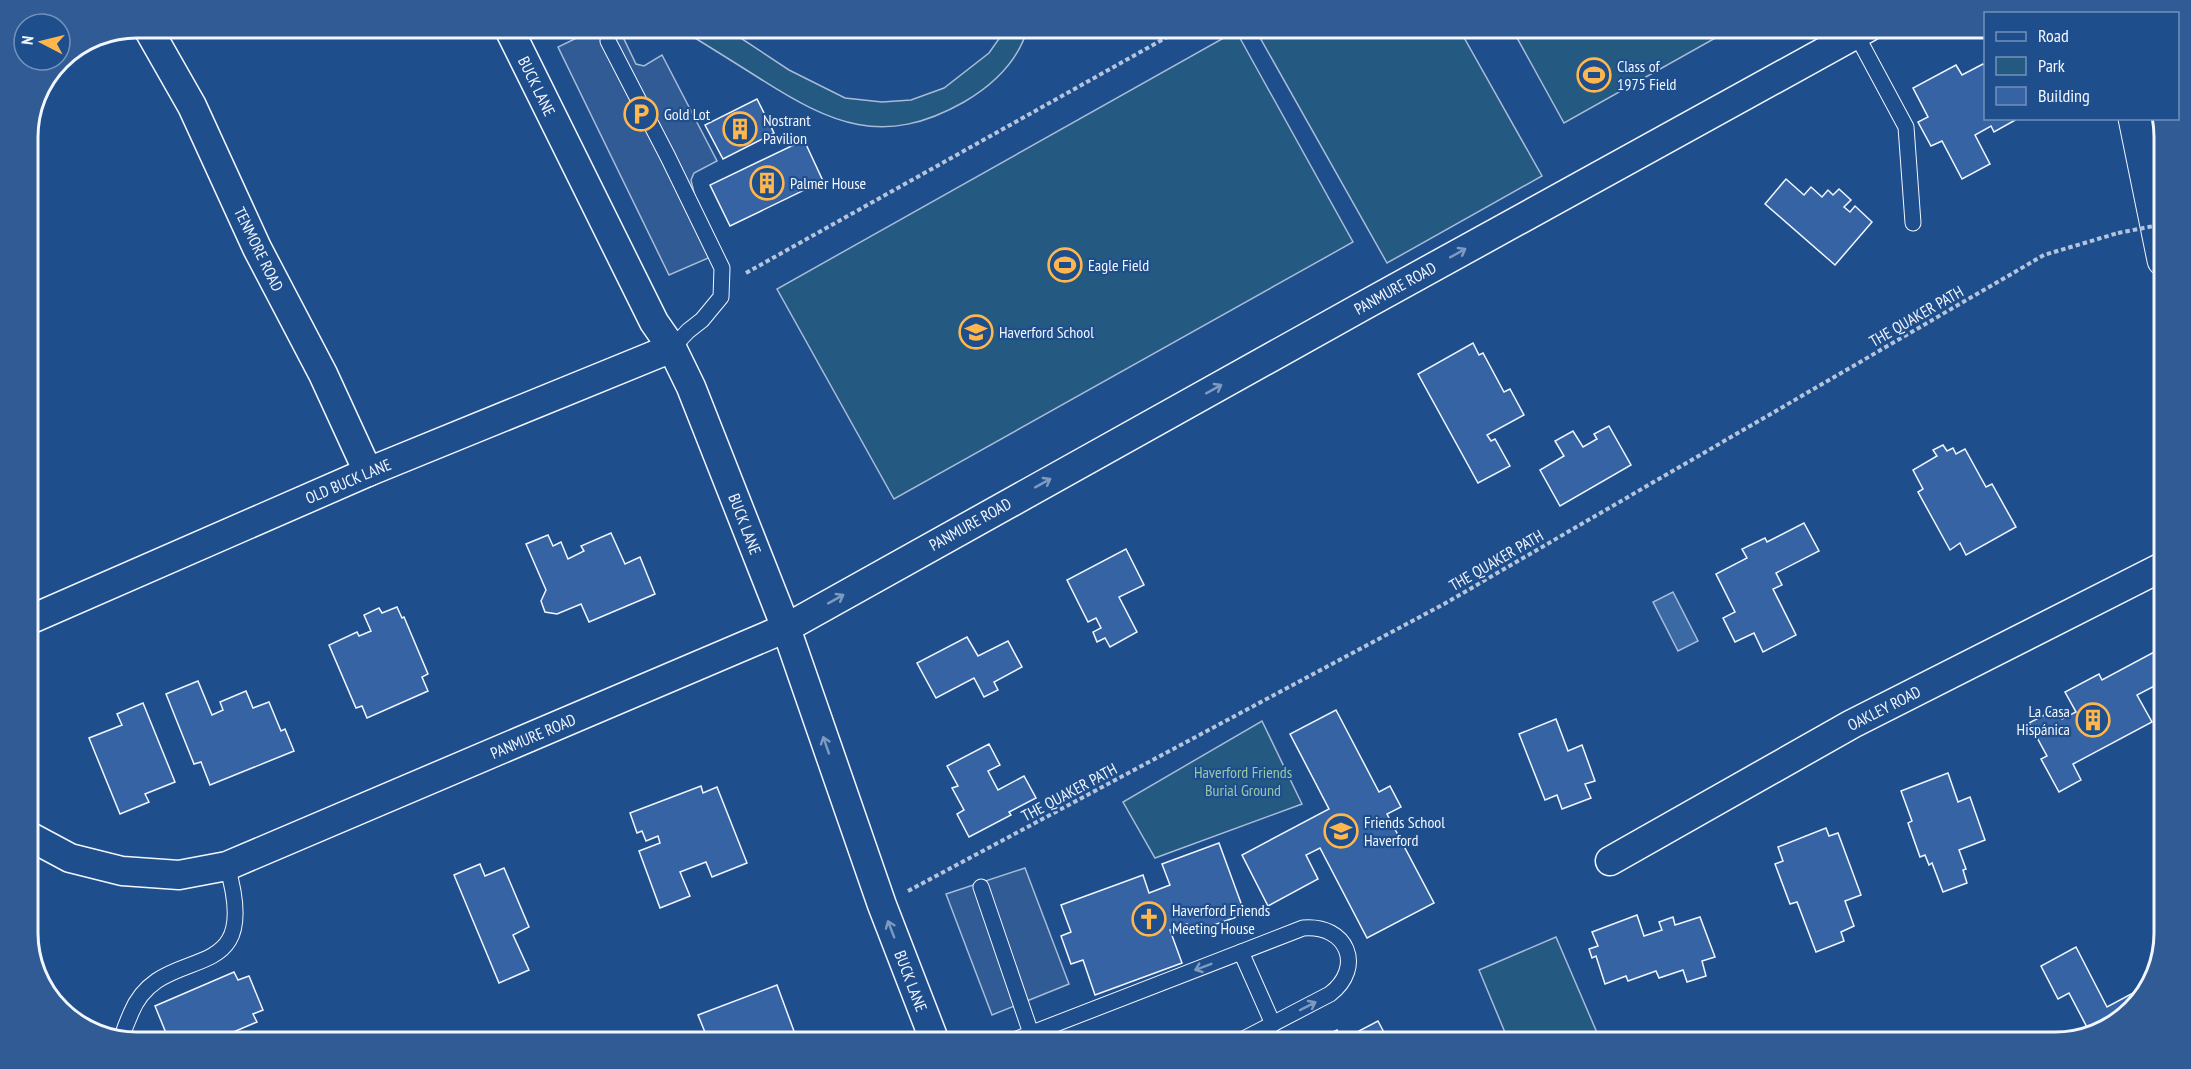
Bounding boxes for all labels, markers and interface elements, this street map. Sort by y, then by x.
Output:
north arrow [12,12,72,72]
legend [1984,12,2179,120]
text: Road [2038,24,2069,47]
text: N [17,35,38,46]
street label: BUCK LANE [514,53,560,119]
text: Park [2038,54,2065,77]
place label: Class of 1975 Field [1617,56,1677,94]
sports icon: Class of 1975 Field [1576,57,1612,93]
text: Building [2038,84,2090,107]
parking icon: Gold Lot [623,96,659,132]
place label: Gold Lot [664,104,711,124]
place label: Nostrant Pavilion [763,110,811,148]
building icon: Nostrant Pavilion [722,111,758,147]
building icon: Palmer House [749,165,785,201]
place label: Palmer House [790,173,866,193]
street label: TENMORE ROAD [230,204,288,294]
sports icon: Eagle Field [1047,247,1083,283]
one-way arrow [1448,247,1466,258]
place label: Eagle Field [1088,255,1149,275]
street label: PANMURE ROAD [1351,257,1439,319]
street label: THE QUAKER PATH [1865,281,1967,351]
school or university icon: Haverford School [958,314,994,350]
place label: Haverford School [999,322,1094,342]
one-way arrow [1204,383,1222,394]
street label: OLD BUCK LANE [302,454,394,508]
one-way arrow [1034,477,1051,489]
street label: BUCK LANE [724,491,766,558]
street label: PANMURE ROAD [926,493,1014,555]
street label: THE QUAKER PATH [1445,525,1547,595]
one-way arrow [827,593,844,605]
street label: OAKLEY ROAD [1844,681,1924,735]
place label: La Casa Hispánica [2017,701,2070,739]
building icon: La Casa Hispánica [2075,702,2111,738]
street label: PANMURE ROAD [487,709,579,763]
one-way arrow [820,736,831,755]
street label: THE QUAKER PATH [1018,758,1120,826]
park label: Haverford Friends Burial Ground [1194,762,1292,800]
place label: Friends School Haverford [1364,812,1445,850]
school or university icon: Friends School Haverford [1323,813,1359,849]
place label: Haverford Friends Meeting House [1172,900,1270,938]
church icon: Haverford Friends Meeting House [1131,901,1167,937]
one-way arrow [885,920,896,939]
street label: BUCK LANE [890,948,932,1015]
one-way arrow [1194,962,1212,973]
one-way arrow [1299,999,1317,1011]

